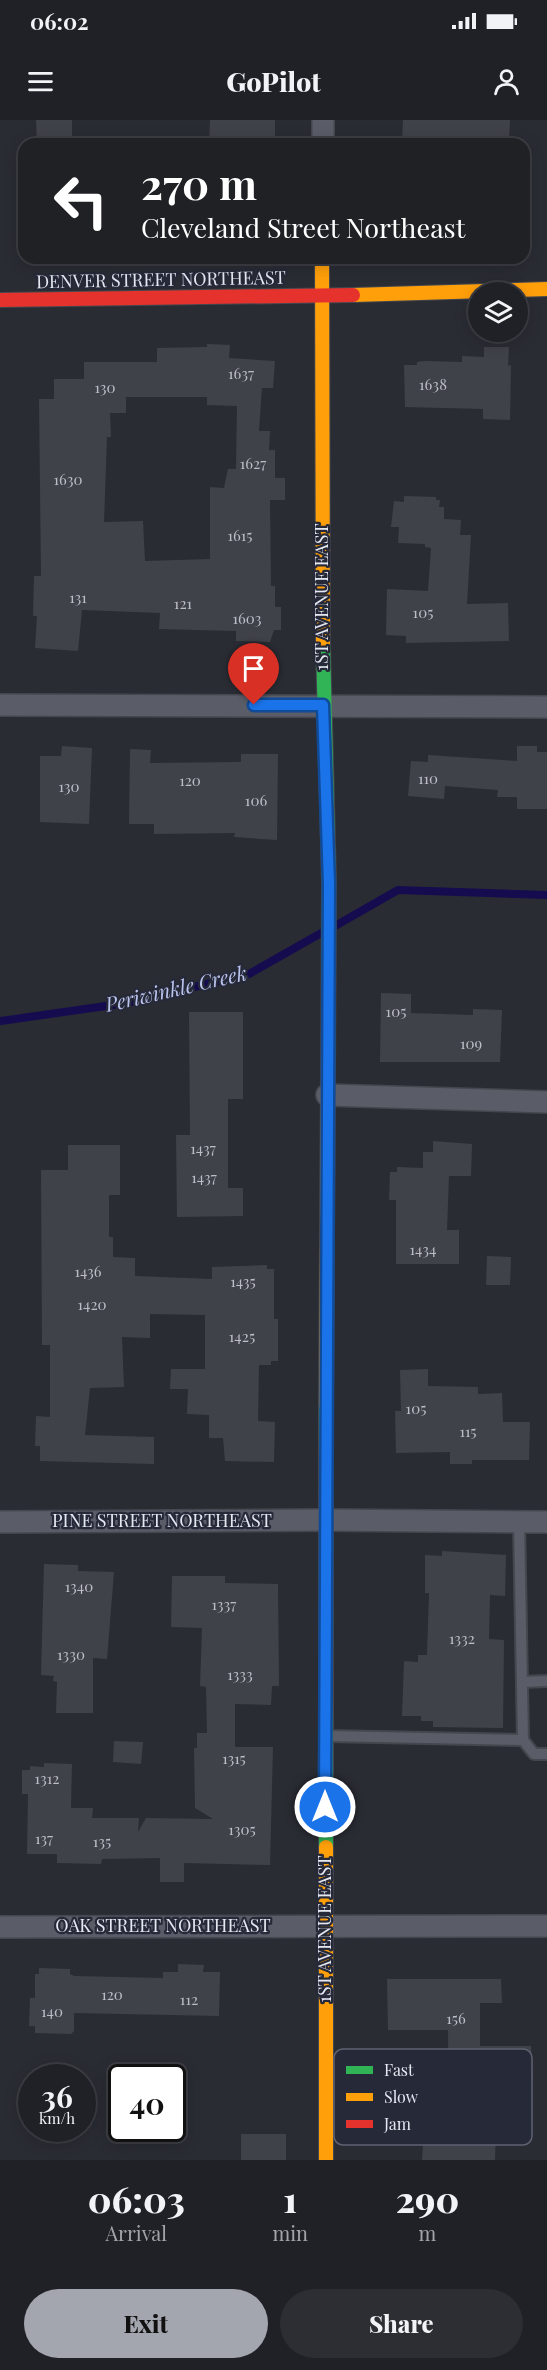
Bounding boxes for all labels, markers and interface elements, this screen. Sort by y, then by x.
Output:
text: 06:02 [30,6,89,36]
text: GoPilot [226,63,321,99]
icon: menu [24,65,57,98]
icon: person [490,65,523,98]
text: 270 m [141,155,257,211]
icon: left [42,162,120,240]
text: Cleveland Street Northeast [141,209,465,245]
street label: DENVER STREET NORTHEAST [36,265,286,293]
map controls [468,282,528,342]
button: layers [468,282,528,342]
house number: 1637 [228,363,254,383]
house number: 1638 [419,374,447,394]
house number: 130 [94,377,116,397]
house number: 1627 [240,453,266,473]
house number: 1630 [53,469,83,489]
street label: 1ST AVENUE EAST [309,523,333,671]
house number: 1615 [228,525,252,545]
house number: 131 [69,587,87,607]
house number: 121 [174,593,193,613]
house number: 105 [413,602,433,622]
house number: 1603 [232,608,262,628]
pin [228,643,279,705]
icon: arrive [237,652,270,685]
house number: 110 [418,768,438,788]
house number: 120 [179,770,201,790]
house number: 130 [58,776,80,796]
house number: 106 [245,790,267,810]
water label: Periwinkle Creek [101,958,249,1017]
house number: 105 [386,1001,406,1021]
house number: 109 [460,1033,482,1053]
house number: 1437 [190,1138,216,1158]
house number: 1437 [191,1167,217,1187]
house number: 1434 [410,1239,436,1259]
house number: 1436 [74,1261,102,1281]
house number: 1435 [230,1271,256,1291]
house number: 1420 [77,1294,107,1314]
house number: 1425 [229,1326,255,1346]
house number: 105 [406,1398,426,1418]
house number: 115 [459,1421,477,1441]
street label: PINE STREET NORTHEAST [52,1508,272,1532]
house number: 1340 [65,1576,93,1596]
house number: 1337 [212,1594,236,1614]
house number: 1332 [449,1628,475,1648]
house number: 1330 [57,1644,85,1664]
house number: 1333 [227,1664,253,1684]
house number: 1315 [222,1748,246,1768]
house number: 1312 [35,1768,59,1788]
position arrow [293,1775,357,1839]
house number: 1305 [228,1819,256,1839]
house number: 137 [35,1828,53,1848]
house number: 135 [93,1831,111,1851]
street label: 1ST AVENUE EAST [312,1855,336,2003]
street label: OAK STREET NORTHEAST [55,1913,271,1937]
house number: 120 [101,1984,123,2004]
house number: 112 [180,1989,198,2009]
house number: 140 [41,2001,63,2021]
house number: 156 [446,2008,466,2028]
legend [334,2049,532,2145]
text: Fast [384,2059,414,2080]
speed limit sign: 40 [108,2064,186,2142]
text: 36 [41,2076,73,2116]
text: Slow [384,2086,419,2107]
text: km/h [39,2108,75,2128]
text: Jam [383,2113,411,2134]
text: 06:03 [88,2174,185,2222]
text: 1 [283,2174,297,2222]
text: 290 [396,2174,459,2222]
text: Arrival [105,2219,167,2246]
text: min [272,2219,308,2246]
text: m [419,2219,436,2246]
button: Exit [24,2289,268,2358]
button: Share [280,2289,523,2358]

